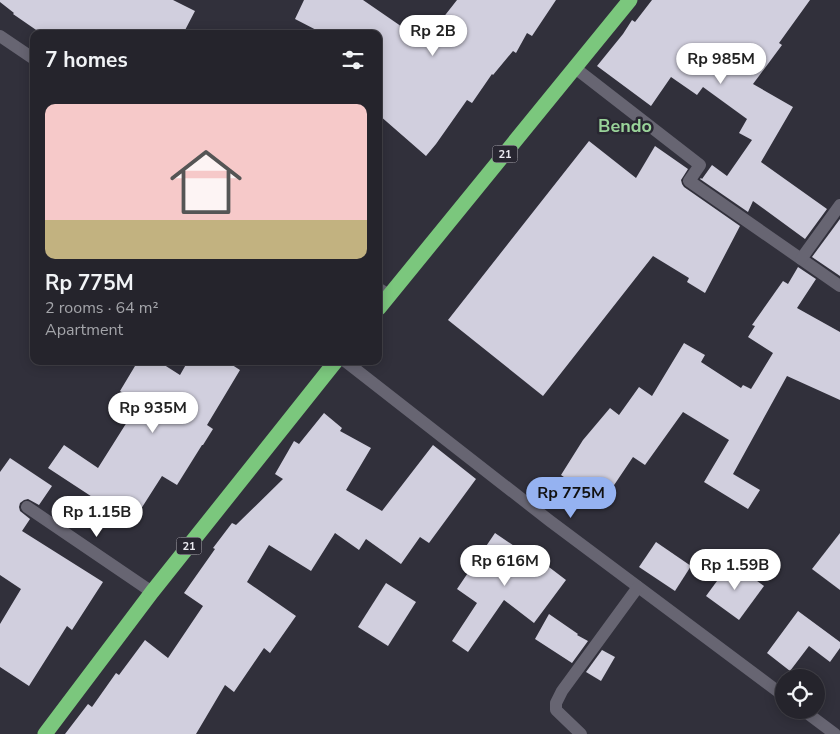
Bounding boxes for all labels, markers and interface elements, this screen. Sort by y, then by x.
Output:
pin: Rp 2B [398,15,468,57]
text: Rp 2B [410,20,456,42]
pin: Rp 985M [675,42,767,85]
text: 7 homes [45,46,128,74]
icon: filters [339,46,367,74]
text: Rp 985M [687,48,755,70]
district label: Bendo [598,114,652,138]
icon: home [161,137,251,227]
road number: 21 [492,146,518,162]
text: Rp 775M [45,269,134,297]
text: 2 rooms · 64 m² [45,297,158,319]
text: Apartment [45,319,123,341]
pin: Rp 935M [107,392,199,434]
text: Rp 935M [119,397,187,419]
pin: Rp 775M [525,476,617,519]
text: Rp 775M [537,482,605,504]
pin: Rp 1.15B [45,496,149,538]
text: Rp 1.15B [63,501,131,523]
road number: 21 [176,538,202,554]
pin: Rp 616M [459,544,551,587]
pin: Rp 1.59B [683,548,787,591]
text: Rp 616M [471,550,539,572]
text: Rp 1.59B [701,554,769,576]
map controls [775,669,825,719]
button: locate [775,669,825,719]

